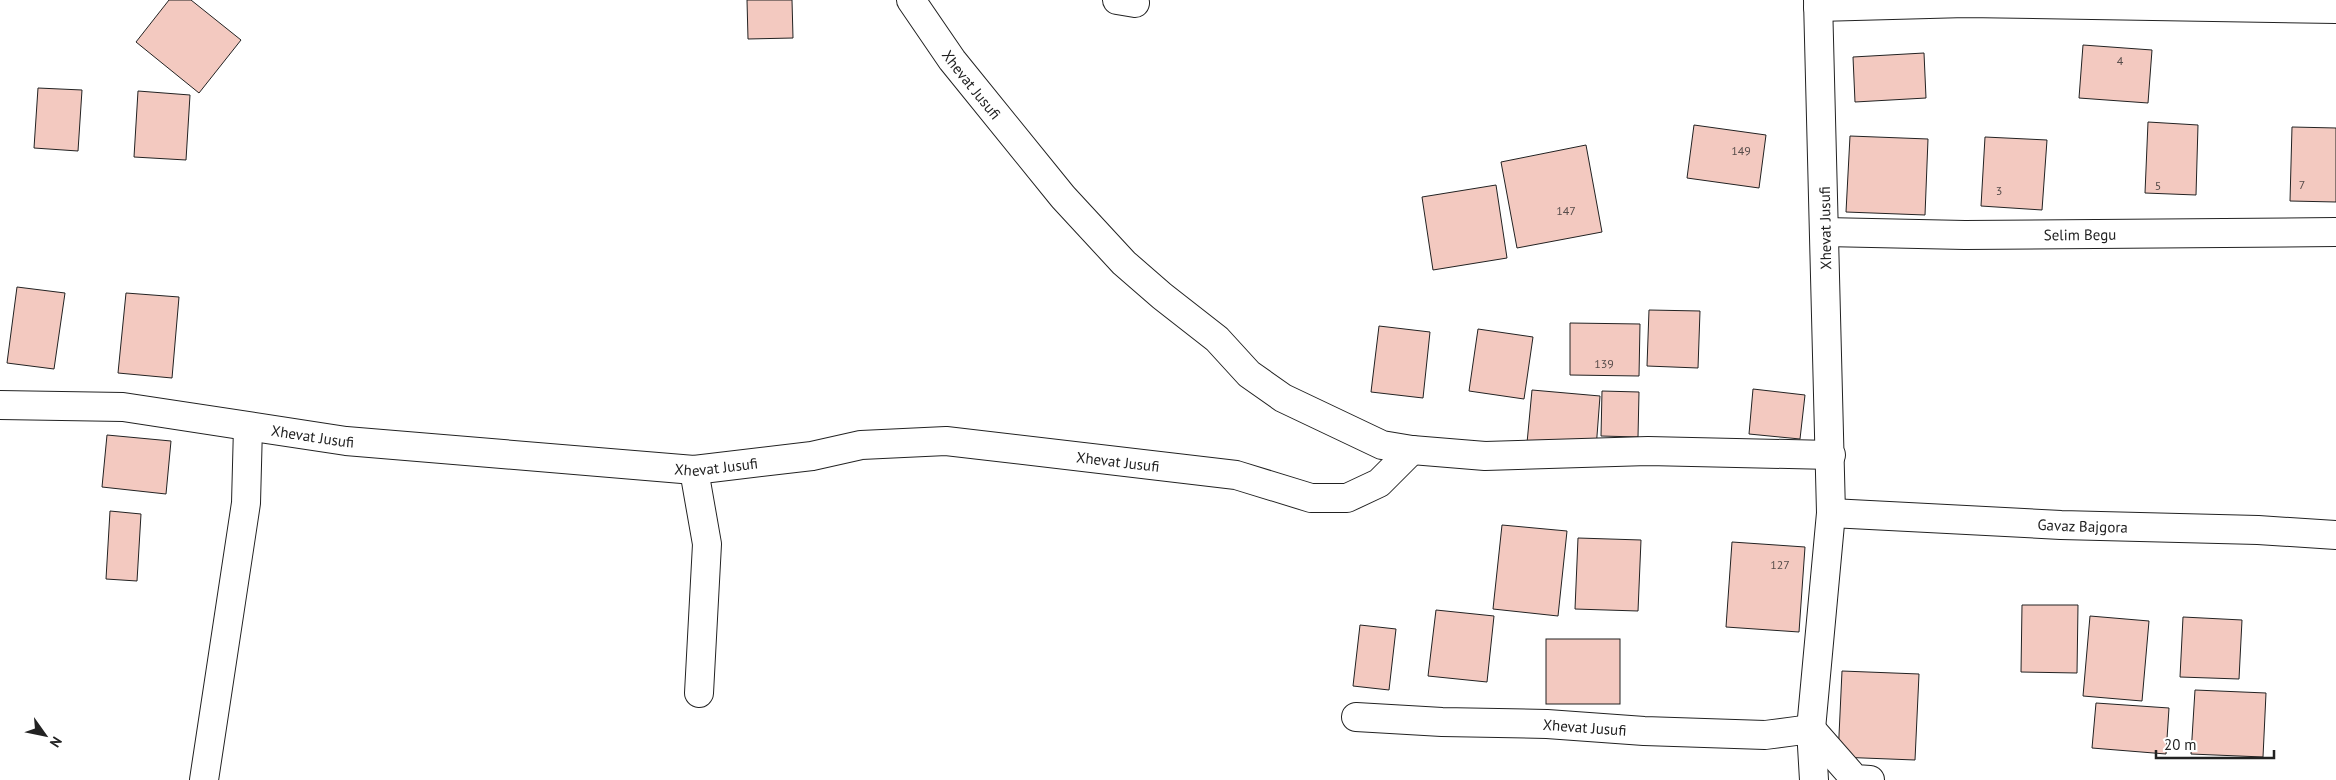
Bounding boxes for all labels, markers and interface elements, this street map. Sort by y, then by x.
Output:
street label: Xhevat Jusufi [938,46,1005,123]
house number: 4 [2117,53,2124,68]
house number: 149 [1731,143,1751,158]
house number: 7 [2299,177,2305,192]
house number: 5 [2155,178,2161,193]
house number: 3 [1996,183,2002,198]
street label: Xhevat Jusufi [1815,186,1835,270]
house number: 147 [1556,203,1576,218]
street label: Selim Begu [2044,224,2116,244]
house number: 139 [1594,356,1614,371]
street label: Xhevat Jusufi [270,420,355,451]
street label: Xhevat Jusufi [1075,447,1161,475]
street label: Xhevat Jusufi [674,453,759,480]
street label: Gavaz Bajgora [2037,514,2128,536]
house number: 127 [1770,557,1790,572]
north arrow [20,710,70,760]
street label: Xhevat Jusufi [1542,714,1627,739]
scale bar [2156,728,2274,760]
text: N [46,733,66,751]
text: 20 m [2164,735,2197,754]

